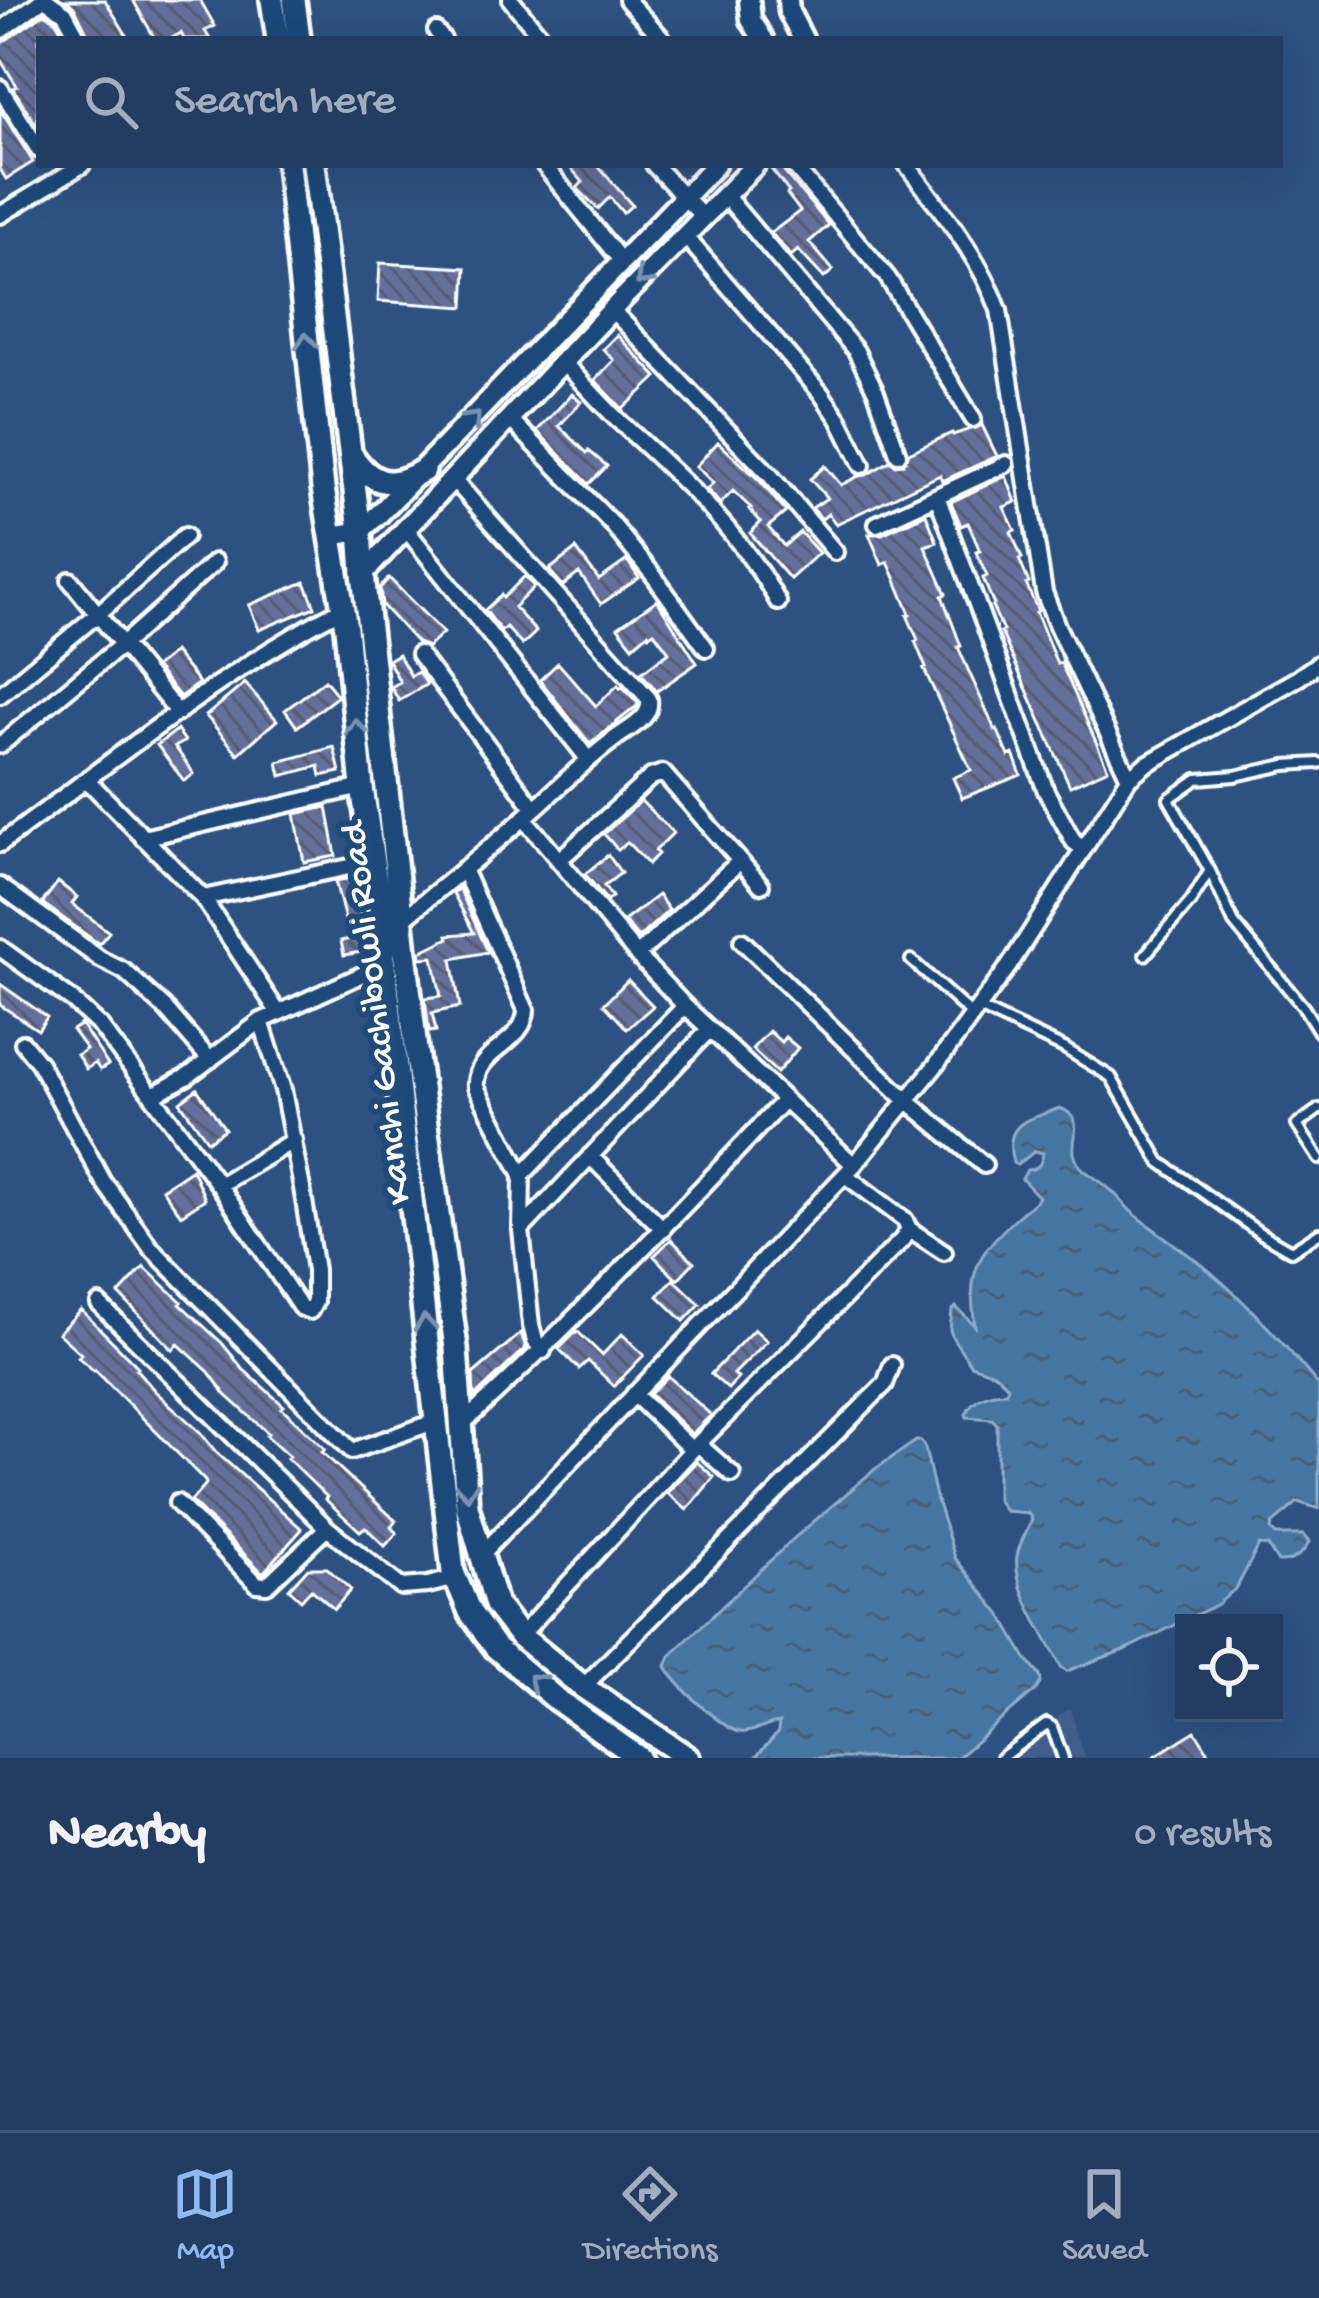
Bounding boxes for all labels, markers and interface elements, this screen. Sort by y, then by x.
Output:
search box [36,36,1283,168]
icon: search [78,69,144,135]
text: Search here [174,76,396,129]
one-way arrow [635,264,657,286]
one-way arrow [293,331,319,351]
one-way arrow [458,411,480,433]
one-way arrow [344,717,369,736]
street label: Kanchi Gachibowli Road [332,816,425,1207]
one-way arrow [413,1313,439,1333]
one-way arrow [454,1482,479,1501]
map controls [1175,1614,1283,1722]
button: locate [1175,1614,1283,1722]
one-way arrow [528,1674,550,1695]
text: Nearby [48,1806,206,1866]
text: 0 results [1134,1813,1271,1859]
tab: Map [172,2161,238,2271]
tab: Directions [583,2161,717,2271]
tab: Saved [1062,2161,1147,2271]

